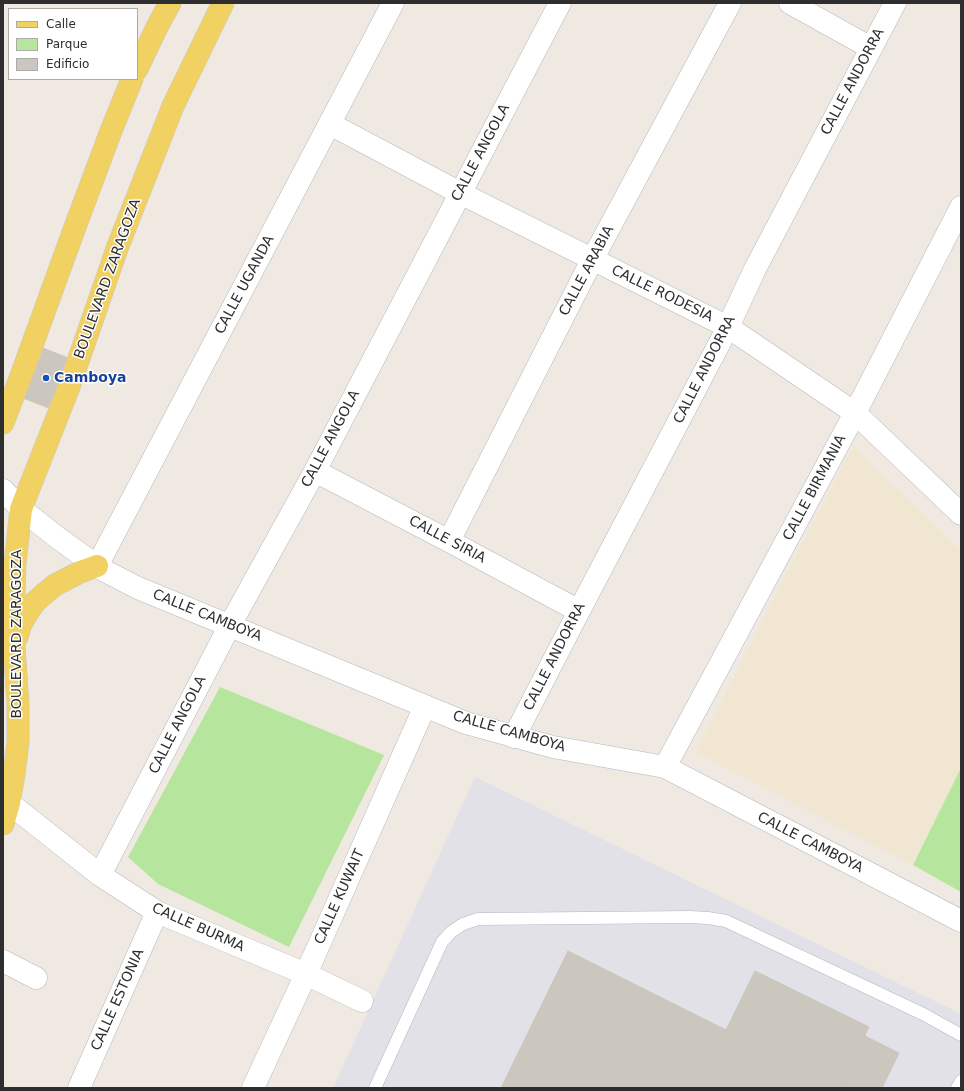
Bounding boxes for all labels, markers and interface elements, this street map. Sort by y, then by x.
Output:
legend [8,8,138,80]
text: Calle [46,17,76,31]
street label: CALLE ANDORRA [818,26,888,138]
text: Parque [46,37,87,51]
text: Edificio [46,57,89,71]
street label: CALLE ANGOLA [448,101,514,205]
street label: BOULEVARD ZARAGOZA [71,197,145,361]
street label: CALLE ARABIA [556,223,618,319]
street label: CALLE UGANDA [212,233,278,337]
street label: CALLE RODESIA [608,262,716,326]
street label: CALLE ANDORRA [671,313,739,427]
place label: Camboya [54,370,127,386]
marker: Camboya [41,373,51,383]
street label: CALLE ANGOLA [298,387,364,491]
street label: CALLE BIRMANIA [780,432,850,544]
street label: CALLE SIRIA [406,513,488,567]
street label: BOULEVARD ZARAGOZA [9,549,25,719]
street label: CALLE CAMBOYA [150,586,264,646]
street label: CALLE ANDORRA [521,600,589,714]
street label: CALLE ANGOLA [146,673,210,777]
street label: CALLE CAMBOYA [451,708,567,756]
street label: CALLE CAMBOYA [754,809,866,877]
street label: CALLE KUWAIT [311,847,369,947]
street label: CALLE BURMA [149,900,247,956]
street label: CALLE ESTONIA [88,946,148,1054]

